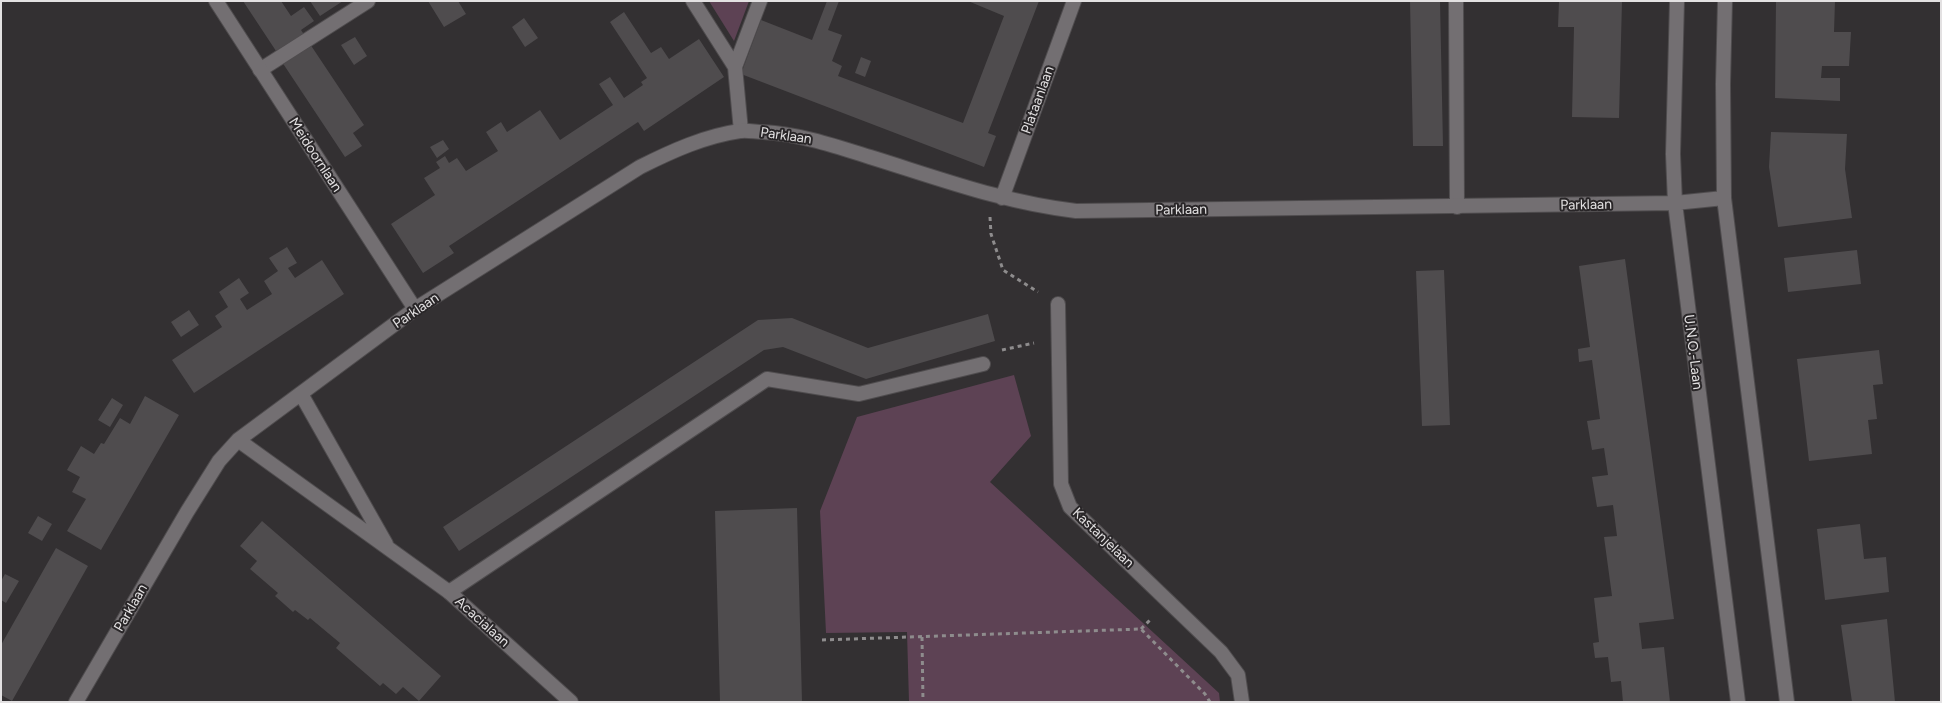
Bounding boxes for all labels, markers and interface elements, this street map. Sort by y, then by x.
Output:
street label: Plataanlaan [1018,64,1058,136]
street label: Meidoornlaan [285,115,345,195]
street label: Parklaan [759,124,813,148]
street label: Parklaan [1560,196,1612,214]
street label: Parklaan [1155,201,1207,219]
street label: Parklaan [390,290,442,332]
street label: U.N.O.-Laan [1680,313,1706,391]
street label: Kastanjelaan [1069,505,1137,571]
street label: Parklaan [111,581,151,635]
street label: Acacialaan [451,593,513,651]

